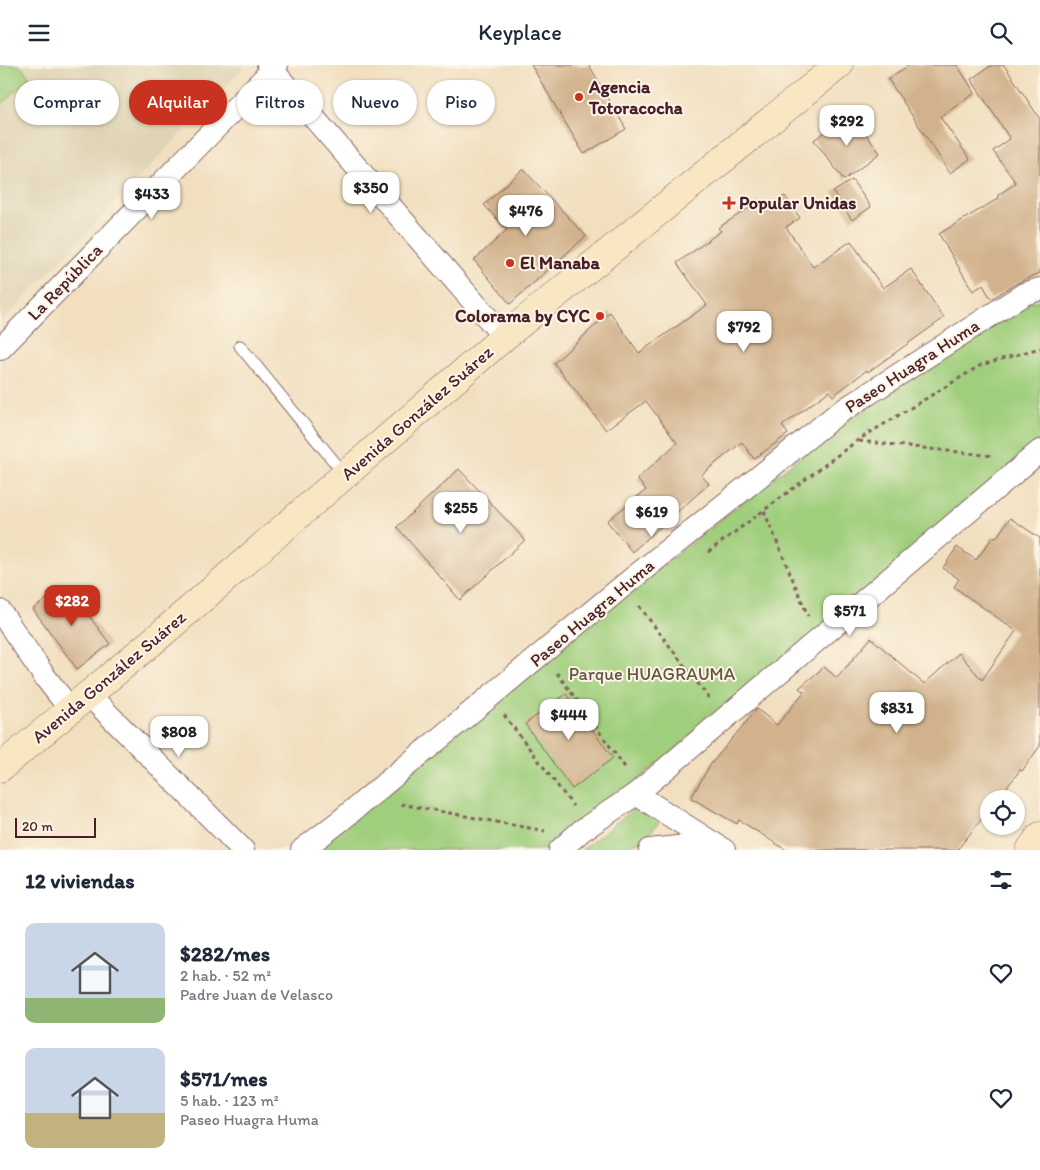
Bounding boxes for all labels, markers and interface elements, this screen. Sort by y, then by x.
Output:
icon: menu [25,19,53,47]
text: Keyplace [478,19,562,46]
icon: search [987,19,1015,47]
place label: Agencia Totoracocha [588,76,683,119]
chip: Comprar [15,80,119,125]
chip: Alquilar [129,80,227,125]
chip: Filtros [237,80,323,125]
chip: Nuevo [333,80,417,125]
chip: Piso [427,80,495,125]
marker: Agencia Totoracocha [573,91,585,103]
pin: $292 [817,104,877,147]
text: $292 [830,111,864,130]
pin: $350 [341,171,401,214]
pin: $433 [122,177,182,220]
text: $350 [353,178,389,197]
text: $433 [134,184,170,203]
place label: Popular Unidas [739,192,856,214]
pin: $476 [496,195,556,237]
marker: Popular Unidas [723,197,735,209]
text: $476 [509,201,543,220]
street label: La República [23,238,108,325]
place label: El Manaba [520,252,600,274]
marker: El Manaba [504,257,516,269]
place label: Colorama by CYC [455,305,590,327]
marker: Colorama by CYC [594,310,606,322]
pin: $792 [714,311,774,353]
street label: Paseo Huagra Huma [841,314,983,418]
text: $792 [728,317,760,336]
street label: Avenida González Suárez [336,341,498,485]
pin: $255 [431,491,491,534]
pin: $619 [622,495,682,538]
text: $255 [444,498,478,517]
text: $619 [636,502,668,521]
street label: Paseo Huagra Huma [525,554,659,672]
pin: $282 [42,585,102,627]
text: $282 [55,591,89,610]
pin: $571 [820,595,880,637]
text: $571 [834,601,866,620]
street label: Avenida González Suárez [28,606,191,748]
park label: Parque HUAGRAUMA [569,663,736,685]
pin: $831 [867,691,927,734]
text: $831 [880,698,914,717]
pin: $444 [539,699,599,741]
text: $444 [551,705,587,724]
pin: $808 [149,715,209,758]
text: $808 [161,722,197,741]
map controls [980,790,1025,835]
button: locate [980,790,1025,835]
scale bar [15,815,96,838]
text: 20 m [22,818,53,835]
icon: filters [987,866,1015,894]
text: 12 viviendas [25,868,135,893]
text: $282/mes [180,941,270,966]
icon: home [65,943,125,1003]
icon: heart [987,959,1015,987]
text: 2 hab. · 52 m² [180,966,271,985]
text: Padre Juan de Velasco [180,985,333,1004]
text: $571/mes [180,1066,268,1091]
icon: home [65,1068,125,1128]
icon: heart [987,1084,1015,1112]
text: 5 hab. · 123 m² [180,1091,279,1110]
text: Paseo Huagra Huma [180,1110,319,1129]

